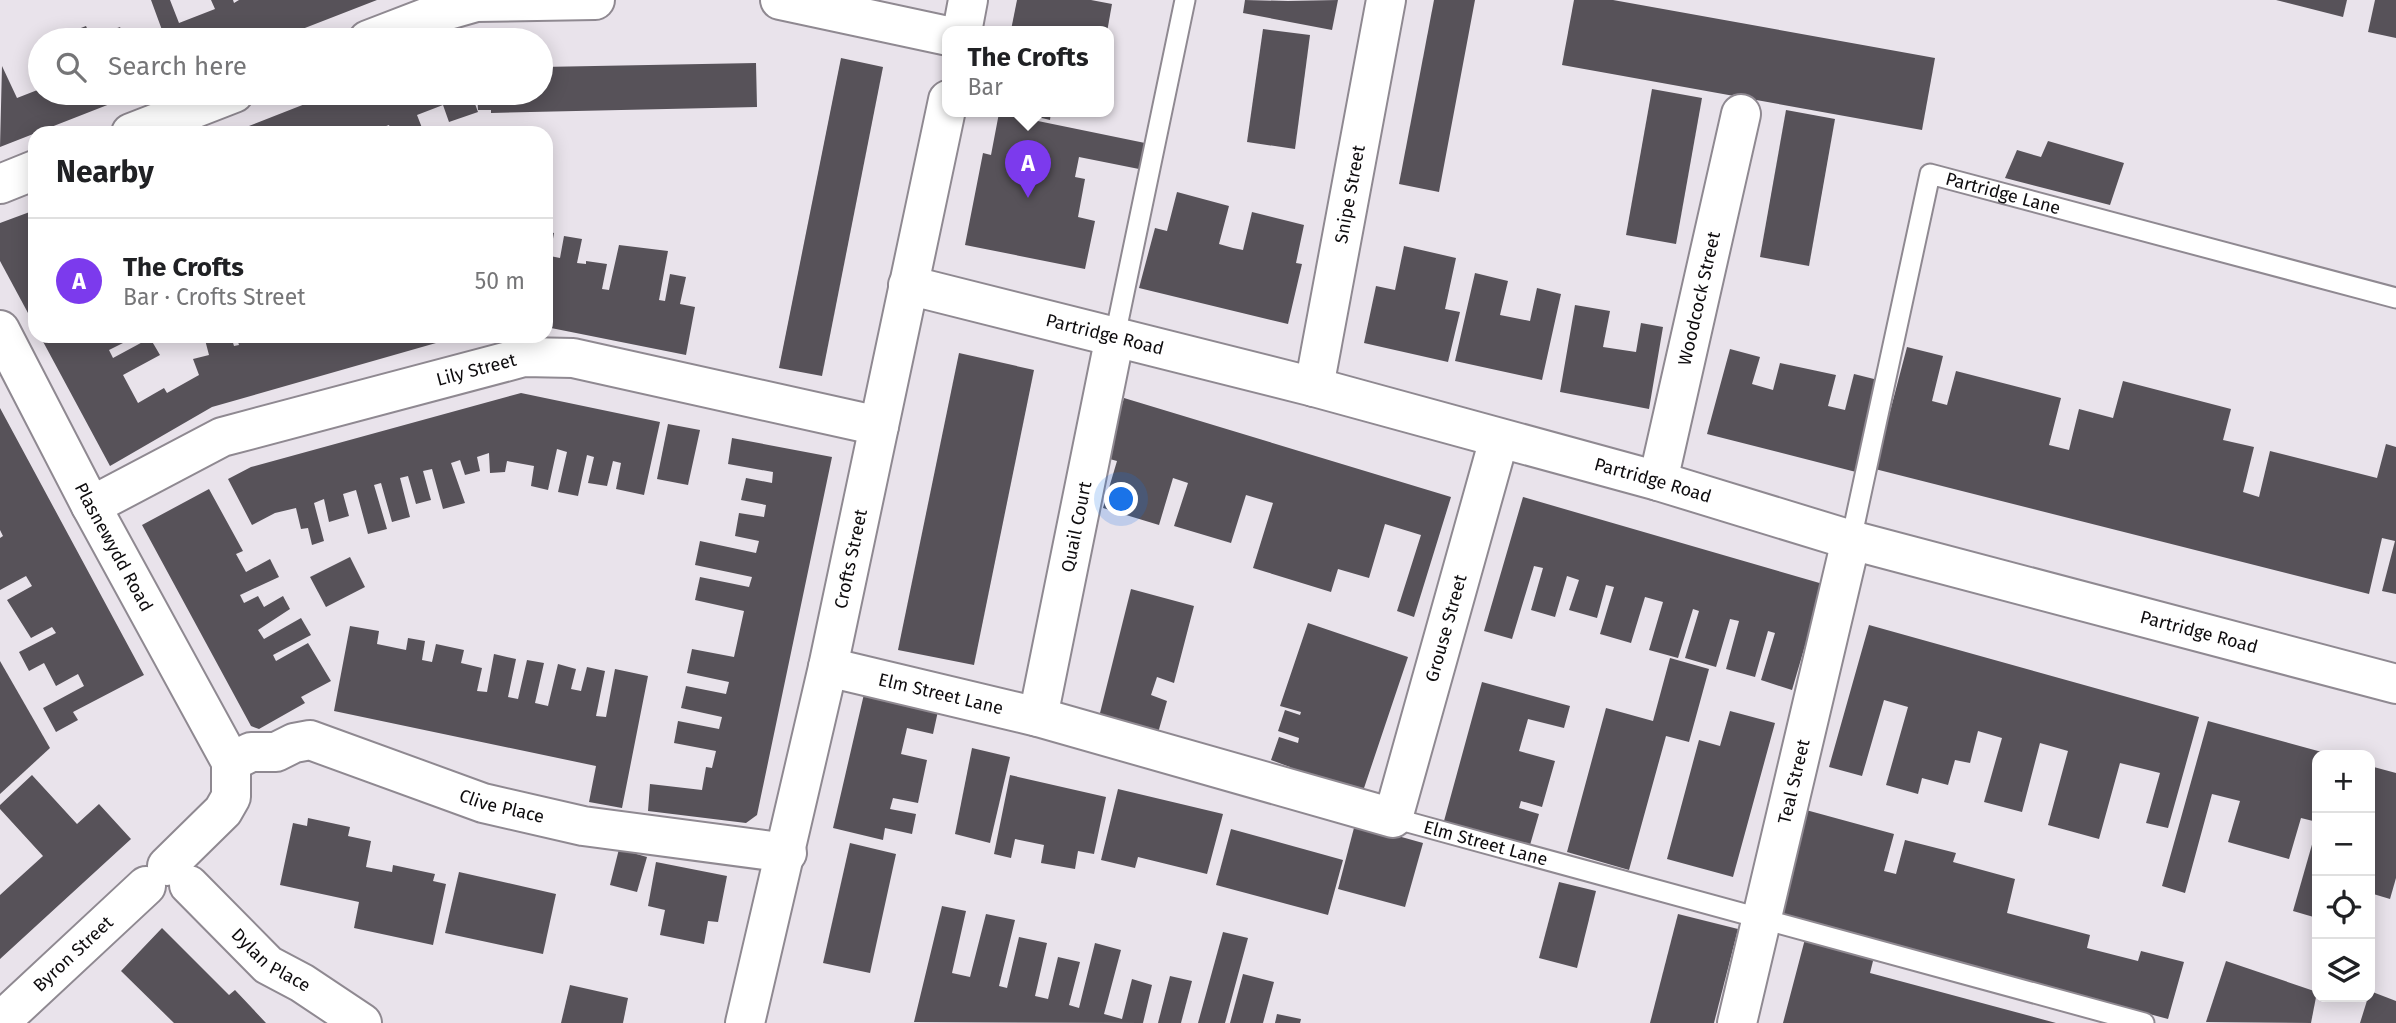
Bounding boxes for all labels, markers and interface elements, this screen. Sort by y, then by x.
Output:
popup [942,26,1114,117]
search box [28,28,553,105]
text: The Crofts [968,42,1088,73]
icon: search [52,48,90,86]
text: Search here [108,51,247,82]
text: Bar [968,73,1003,101]
pin: A [1005,140,1051,198]
street label: Snipe Street [1330,143,1370,245]
text: Nearby [56,154,154,190]
street label: Partridge Lane [1943,168,2063,219]
street label: Woodcock Street [1673,229,1725,368]
text: The Crofts [123,252,244,283]
text: A [72,267,86,295]
text: 50 m [475,267,525,295]
text: Bar · Crofts Street [123,283,305,311]
street label: Partridge Road [1044,309,1166,360]
street label: Lily Street [434,348,519,391]
street label: Partridge Road [1592,453,1714,508]
street label: Plasnewydd Road [70,479,158,615]
street label: Quail Court [1057,479,1096,574]
your location [1104,482,1138,516]
street label: Crofts Street [830,507,872,611]
street label: Grouse Street [1421,572,1472,684]
street label: Partridge Road [2138,606,2260,658]
street label: Elm Street Lane [876,668,1005,719]
street label: Teal Street [1773,737,1815,826]
map controls [2312,750,2375,1002]
button: + [2312,750,2375,813]
street label: Clive Place [456,784,546,828]
button: − [2312,813,2375,876]
street label: Elm Street Lane [1421,816,1550,871]
button: locate [2312,876,2375,939]
street label: Byron Street [29,911,118,996]
street label: Dylan Place [227,923,315,997]
button: layers [2312,939,2375,1002]

